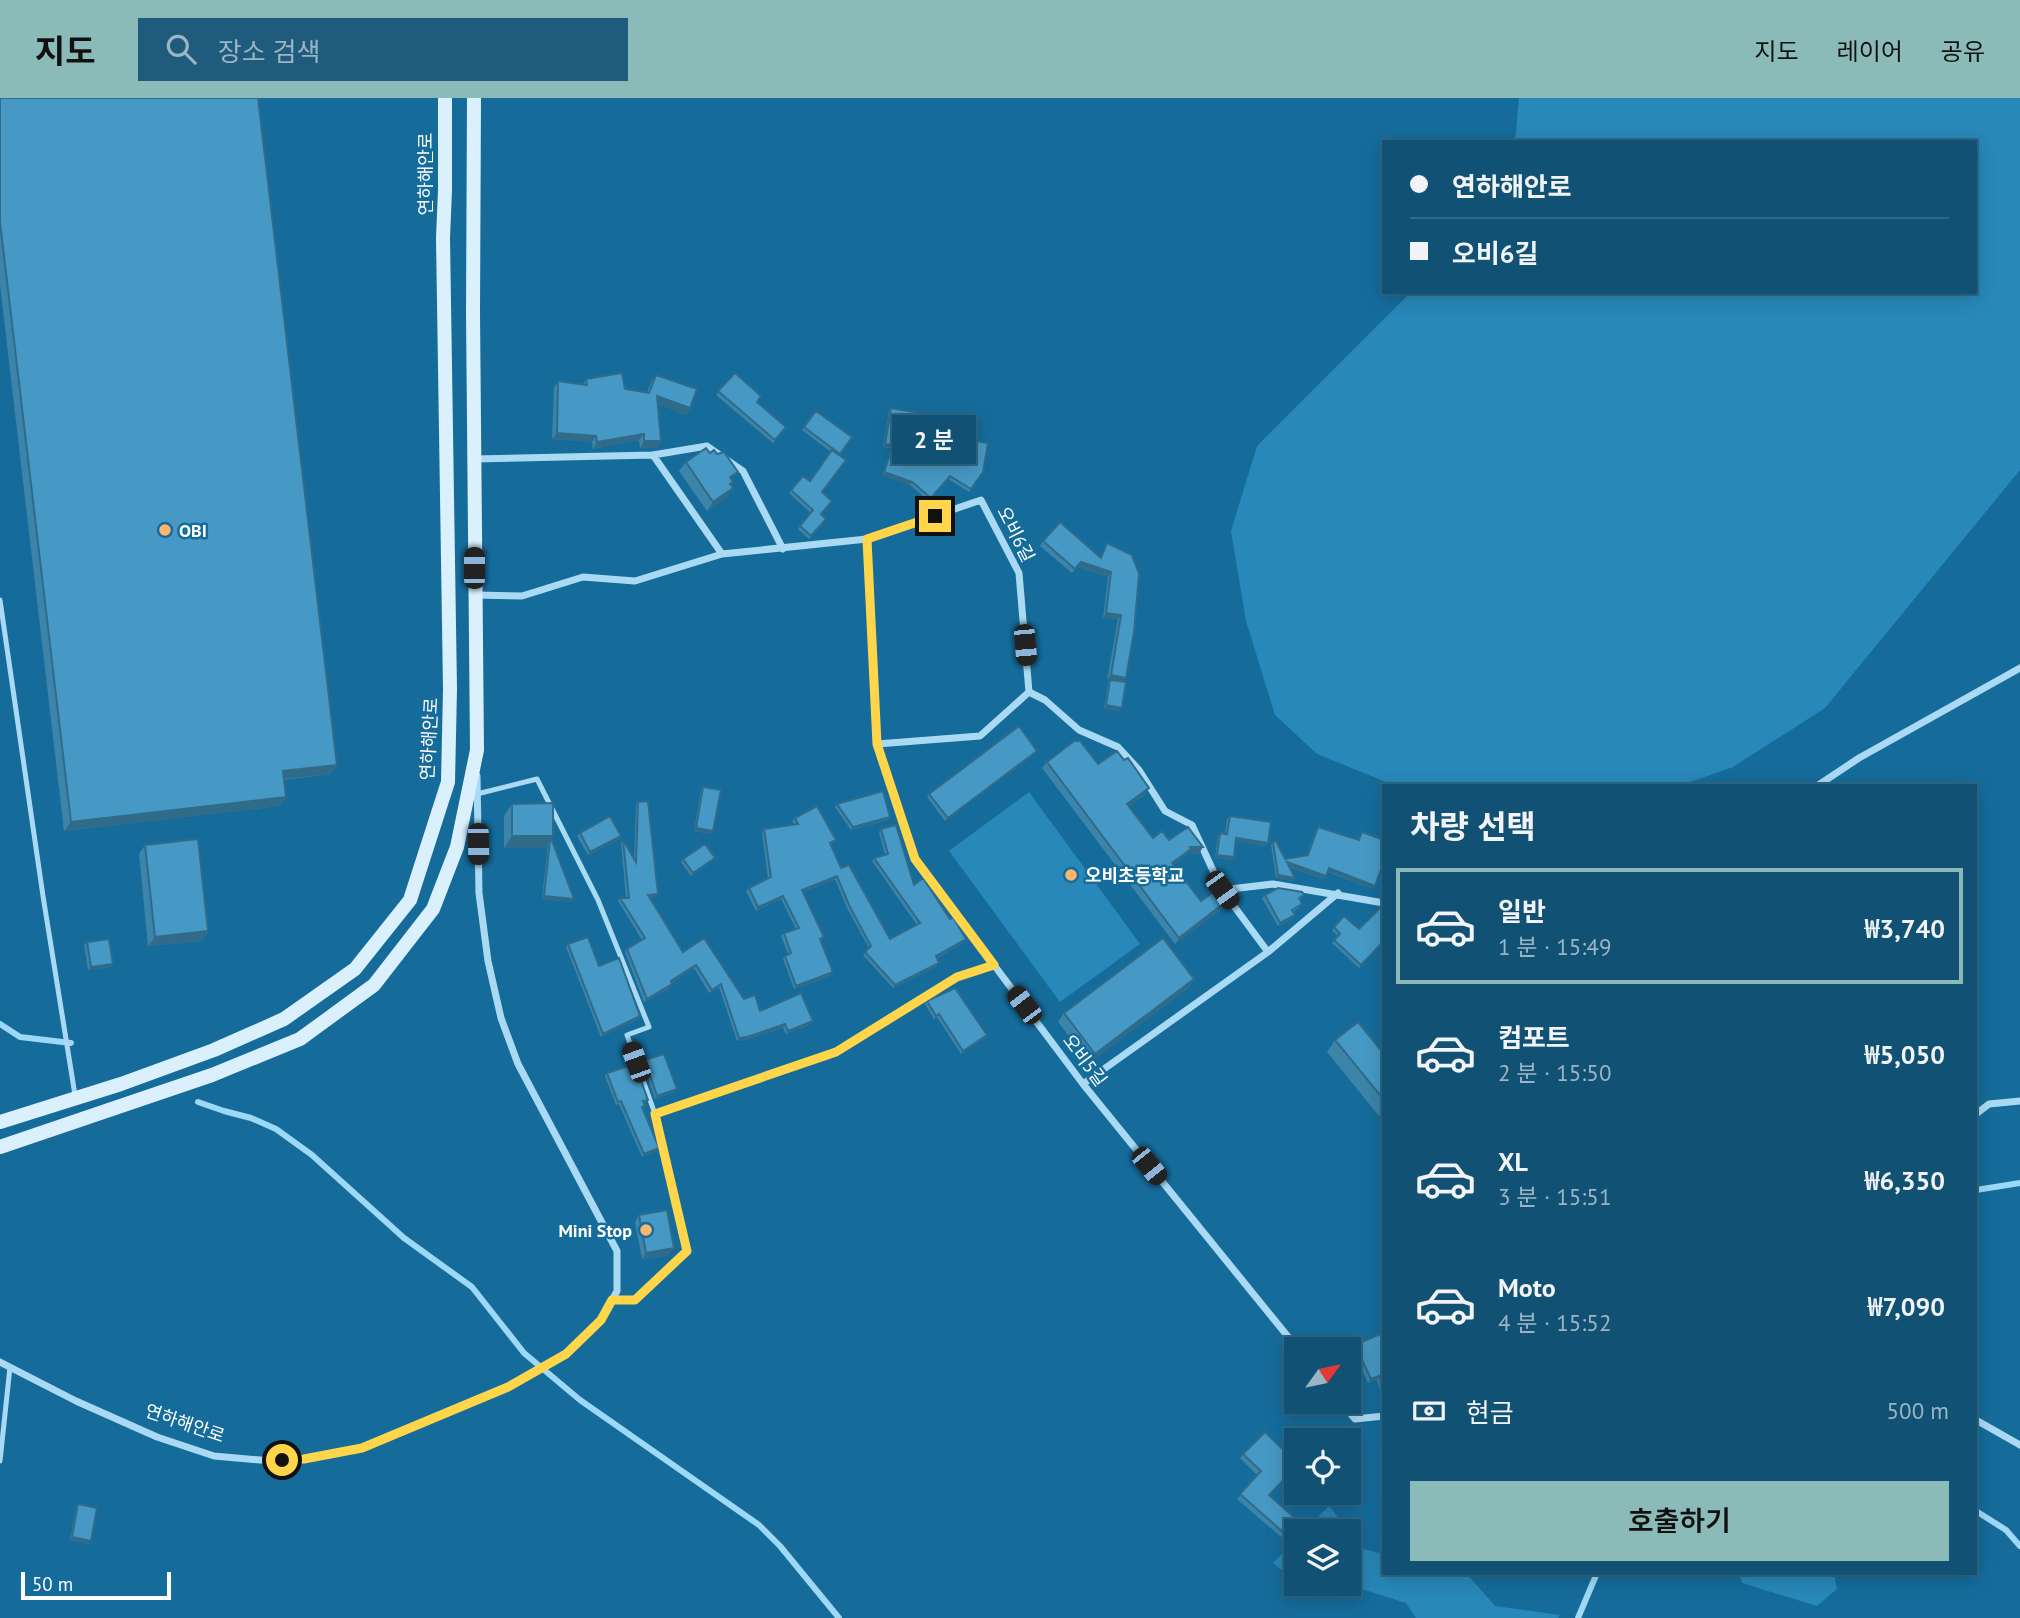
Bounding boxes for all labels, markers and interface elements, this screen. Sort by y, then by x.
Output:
search box [138,18,628,81]
text: 지도 [35,29,96,72]
icon: search [162,30,200,68]
text: 장소 검색 [218,35,320,68]
text: 지도 [1754,36,1799,67]
text: 레이어 [1837,36,1903,67]
text: 공유 [1941,36,1985,67]
street label: 연하해안로 [414,133,437,215]
text: 연하해안로 [1452,170,1572,203]
text: 오비6길 [1452,237,1539,270]
callout: 2 분 [893,414,977,464]
text: 2 분 [914,425,954,454]
route end [919,500,951,532]
street label: 오비6길 [992,502,1040,566]
place label: OBI [179,519,207,542]
marker: OBI [157,522,173,538]
car [464,547,485,589]
car [1013,623,1038,667]
street label: 연하해안로 [415,697,443,781]
text: 차량 선택 [1410,805,1536,847]
car [468,823,489,865]
place label: 오비초등학교 [1085,864,1184,887]
marker: 오비초등학교 [1063,867,1079,883]
car [1202,867,1243,913]
icon: car [1414,895,1477,958]
text: 일반 [1498,895,1546,928]
text: ₩3,740 [1864,912,1945,945]
text: 1 분 · 15:49 [1498,932,1611,961]
car [1003,982,1046,1028]
icon: car [1414,1021,1477,1084]
text: 컴포트 [1498,1021,1570,1054]
street label: 오비5길 [1058,1029,1112,1091]
text: ₩5,050 [1864,1038,1945,1071]
car [619,1039,654,1085]
text: 2 분 · 15:50 [1498,1058,1611,1087]
car [1128,1143,1171,1189]
text: XL [1498,1145,1528,1178]
icon: car [1414,1147,1477,1210]
text: ₩6,350 [1864,1164,1945,1197]
text: 3 분 · 15:51 [1498,1182,1611,1211]
place label: Mini Stop [558,1219,632,1242]
marker: Mini Stop [638,1222,654,1238]
text: Moto [1498,1271,1556,1304]
icon: car [1414,1273,1477,1336]
text: ₩7,090 [1867,1290,1945,1323]
text: 4 분 · 15:52 [1498,1308,1611,1337]
north arrow [1284,1337,1362,1414]
map controls [1284,1337,1361,1596]
icon: cash [1410,1392,1448,1430]
text: 현금 [1466,1396,1514,1429]
text: 500 m [1887,1396,1949,1425]
street label: 연하해안로 [142,1399,228,1447]
button: locate [1284,1428,1361,1505]
route start [266,1444,298,1476]
button: 호출하기 [1410,1481,1949,1561]
button: layers [1284,1519,1361,1596]
scale bar [21,1569,172,1601]
text: 50 m [32,1572,73,1596]

